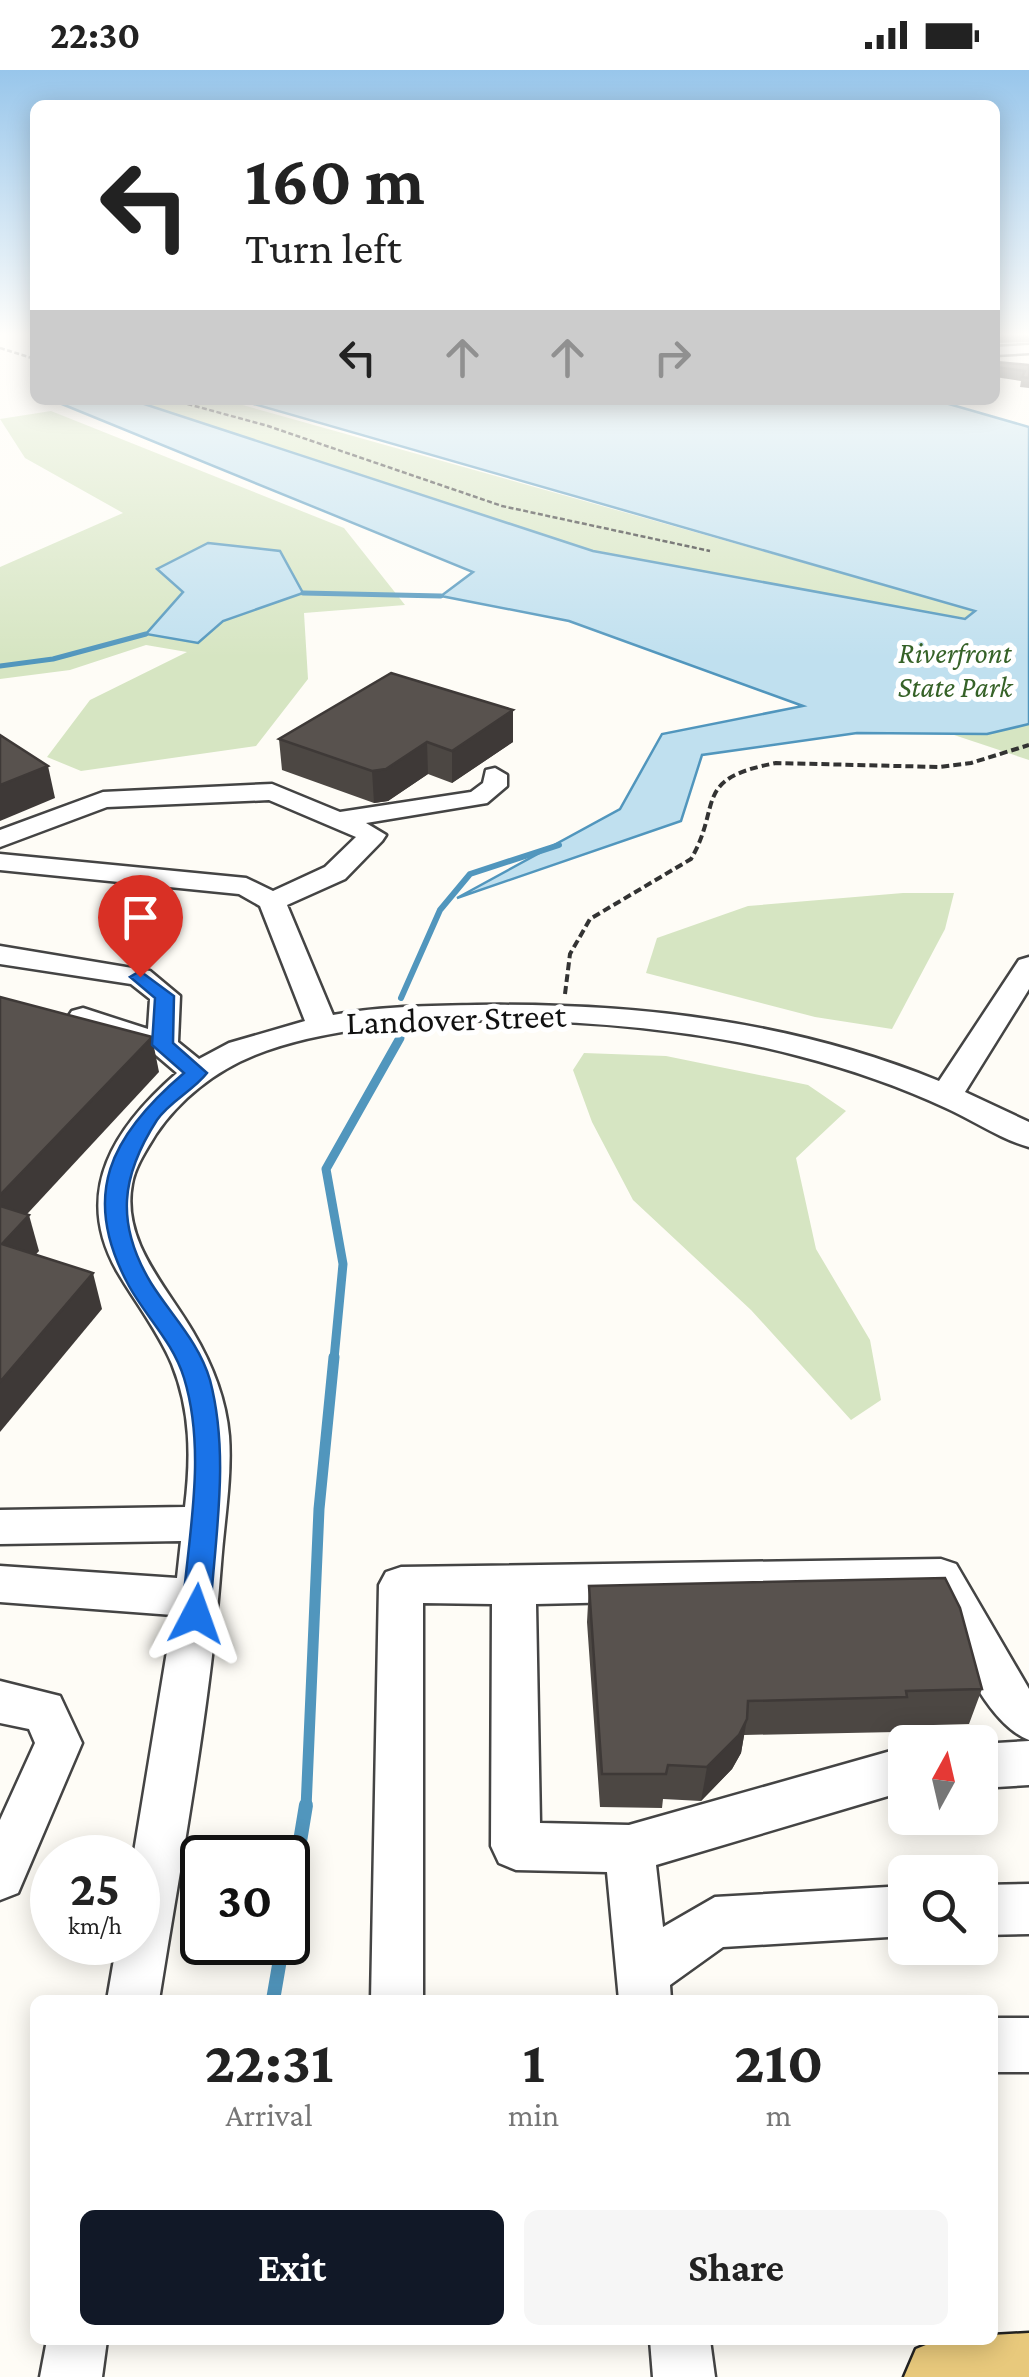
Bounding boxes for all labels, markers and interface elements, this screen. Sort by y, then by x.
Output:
text: 22:30 [50,14,140,56]
icon: left [80,140,210,270]
text: 160 m [245,141,425,219]
text: Turn left [245,223,402,273]
icon: left [330,330,385,385]
icon: ahead [435,330,490,385]
icon: ahead [540,330,595,385]
icon: right [645,330,700,385]
park label: Riverfront State Park [898,636,1014,703]
pin [98,875,183,978]
icon: arrive [113,890,168,945]
street label: Landover Street [345,996,567,1042]
position arrow [144,1562,248,1666]
north arrow [888,1725,998,1835]
map controls [888,1725,998,1965]
speed limit sign: 30 [180,1835,310,1965]
button: search [888,1855,998,1965]
text: 25 [70,1860,120,1916]
text: km/h [68,1912,122,1939]
text: 22:31 [205,2028,333,2095]
text: 1 [522,2028,545,2095]
text: 210 [734,2028,823,2095]
text: Arrival [225,2097,313,2133]
text: min [508,2097,559,2133]
text: m [766,2097,791,2133]
button: Exit [80,2210,504,2325]
button: Share [524,2210,948,2325]

